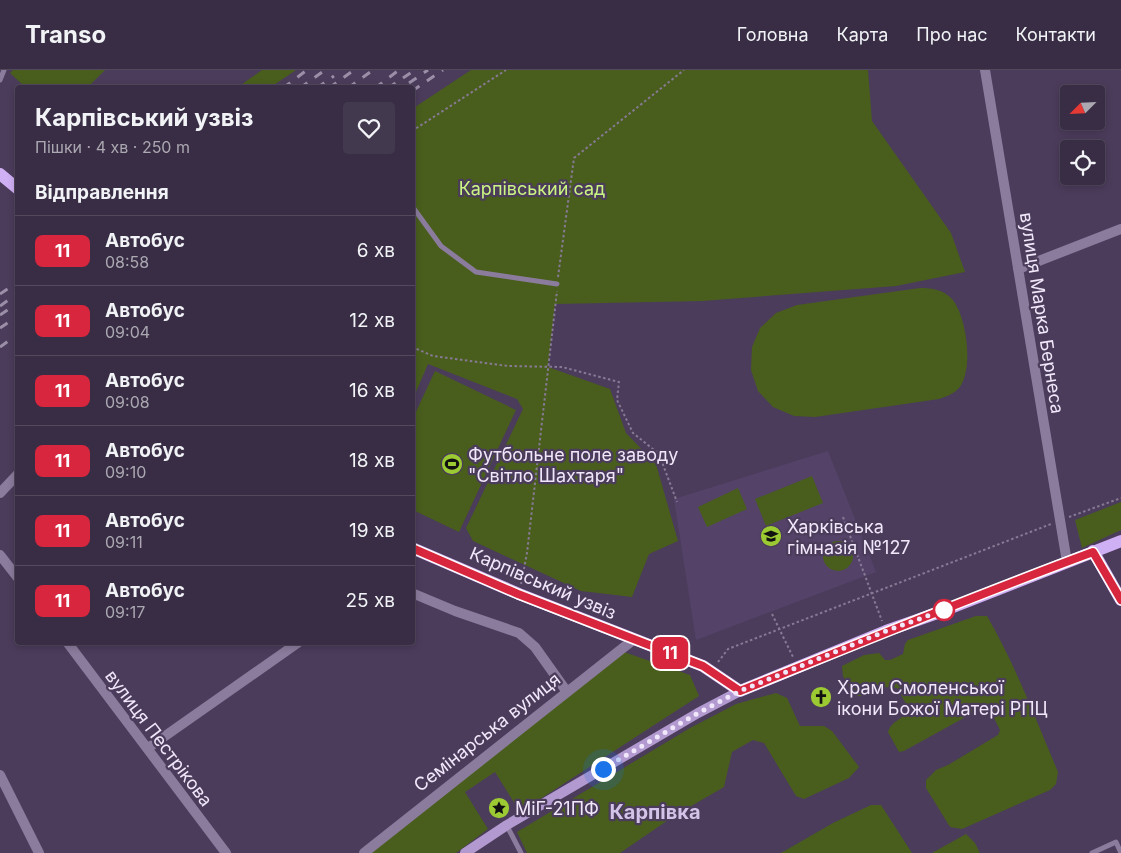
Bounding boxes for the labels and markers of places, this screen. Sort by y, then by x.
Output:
place label: Футбольне поле заводу "Світло Шахтаря" [468,444,678,486]
sports icon: Футбольне поле заводу "Світло Шахтаря" [440,452,464,476]
place label: Харківська гімназія №127 [787,516,911,558]
school or university icon: Харківська гімназія №127 [759,524,783,548]
unlabelled marker [933,599,955,621]
place label: Храм Смоленської ікони Божої Матері РПЦ [837,677,1048,719]
church icon: Храм Смоленської ікони Божої Матері РПЦ [809,685,833,709]
place icon: МіГ-21ПФ [487,796,511,820]
place label: МіГ-21ПФ [515,798,599,819]

